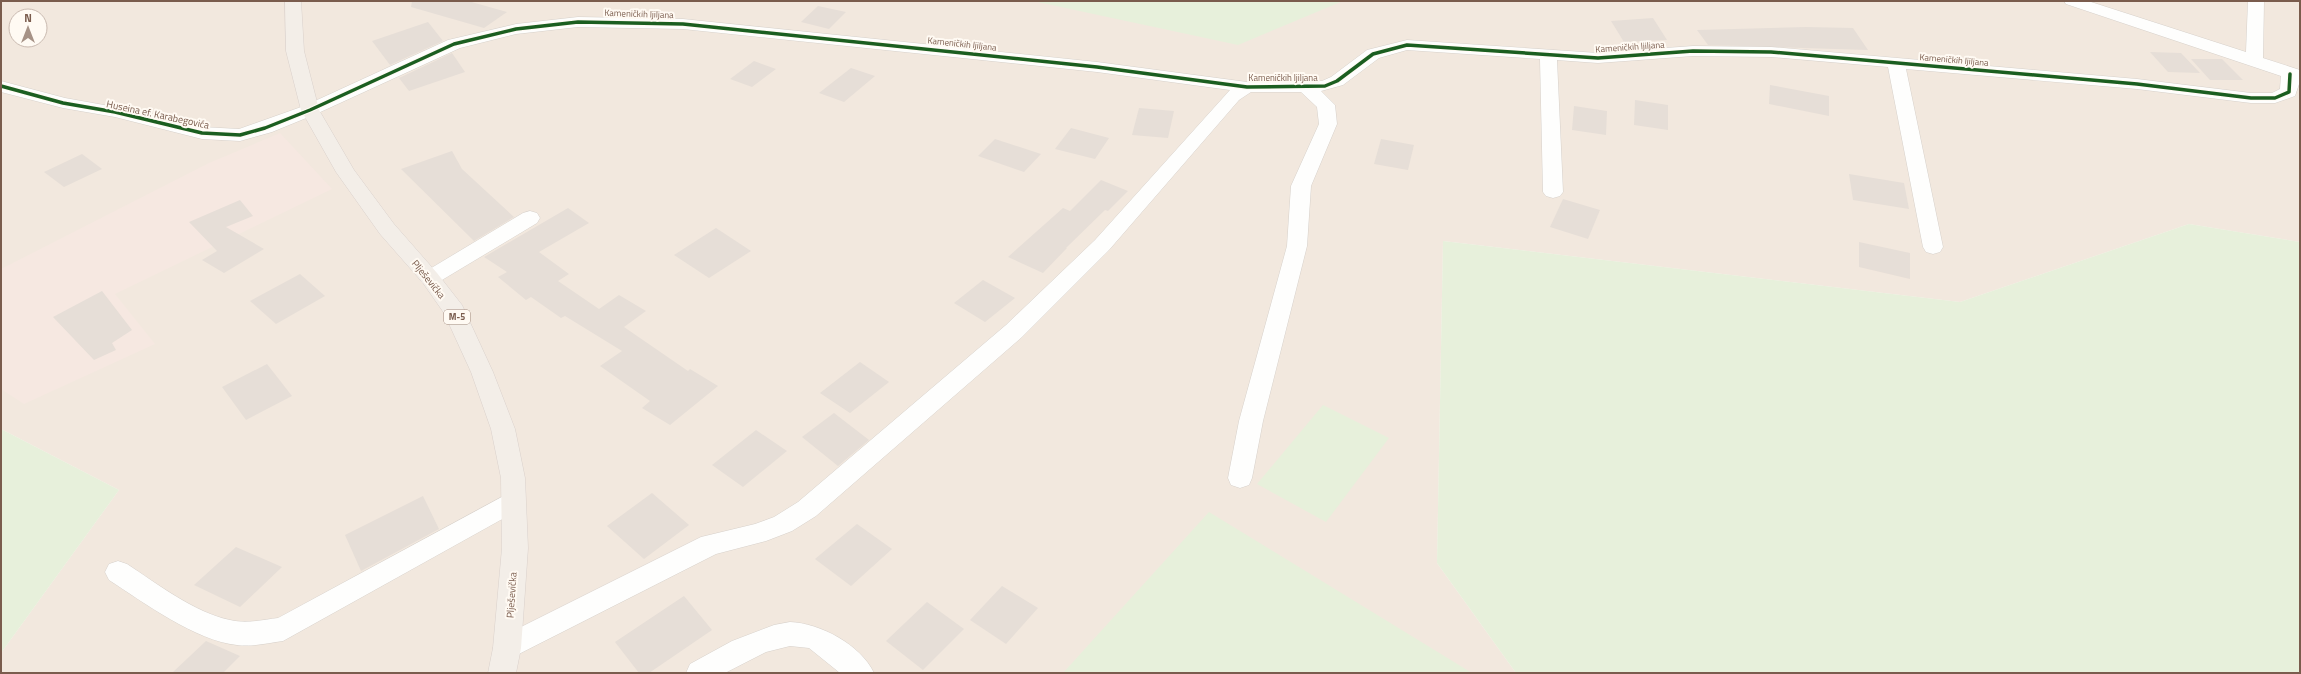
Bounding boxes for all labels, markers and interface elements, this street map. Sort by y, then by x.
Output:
street label: Kameničkih ljiljana [604,6,674,21]
north arrow [8,8,48,48]
text: N [24,10,32,26]
street label: Kameničkih ljiljana [927,33,998,54]
street label: Kameničkih ljiljana [1595,38,1666,55]
street label: Kameničkih ljiljana [1919,50,1990,69]
street label: Kameničkih ljiljana [1248,71,1318,84]
street label: Huseina ef. Karabegovića [105,96,211,133]
street label: Plješevička [408,257,449,302]
road number: M-5 [444,310,470,324]
street label: Plješevička [502,571,521,619]

